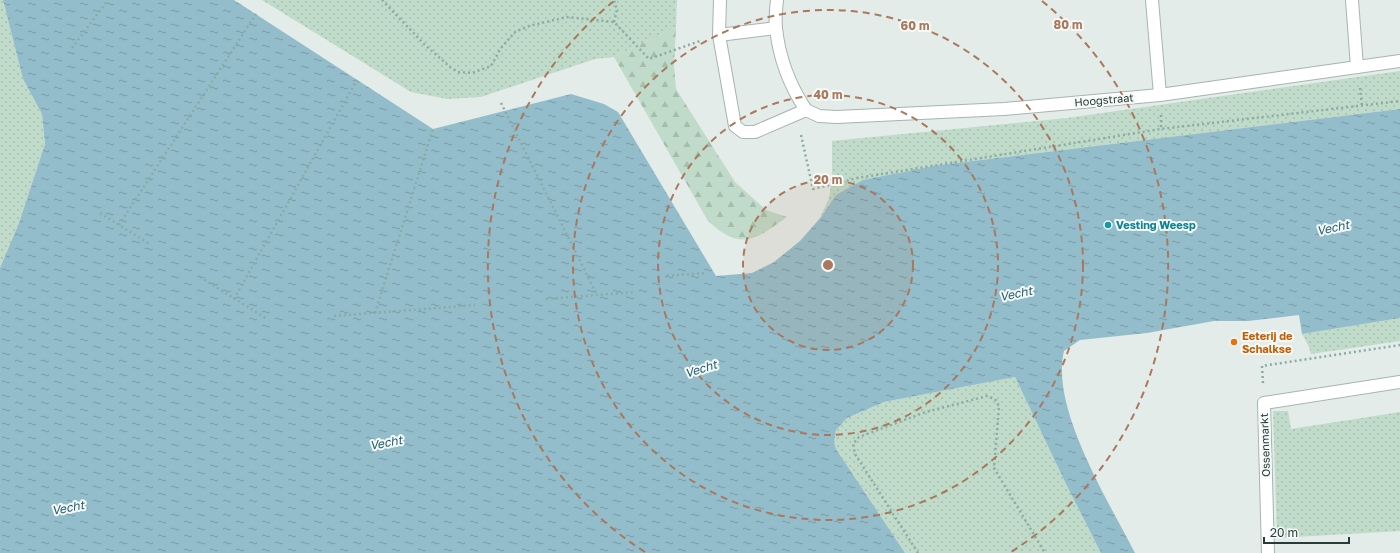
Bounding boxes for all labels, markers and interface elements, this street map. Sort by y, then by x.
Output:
text: 80 m [1054,17,1082,32]
text: 60 m [901,18,929,33]
text: 40 m [814,87,842,102]
street label: Hoogstraat [1074,90,1134,109]
text: 20 m [814,172,842,187]
water label: Vecht [1315,217,1352,238]
place label: Vesting Weesp [1116,218,1196,231]
marker: Vesting Weesp [1103,220,1113,230]
centre of rings [821,258,835,272]
water label: Vecht [998,283,1035,304]
place label: Eeterij de Schalkse [1242,329,1293,355]
marker: Eeterij de Schalkse [1229,337,1239,347]
water label: Vecht [683,356,720,381]
street label: Ossenmarkt [1257,413,1272,477]
water label: Vecht [368,432,405,453]
water label: Vecht [50,497,87,518]
scale bar [1264,519,1349,545]
text: 20 m [1270,525,1298,540]

